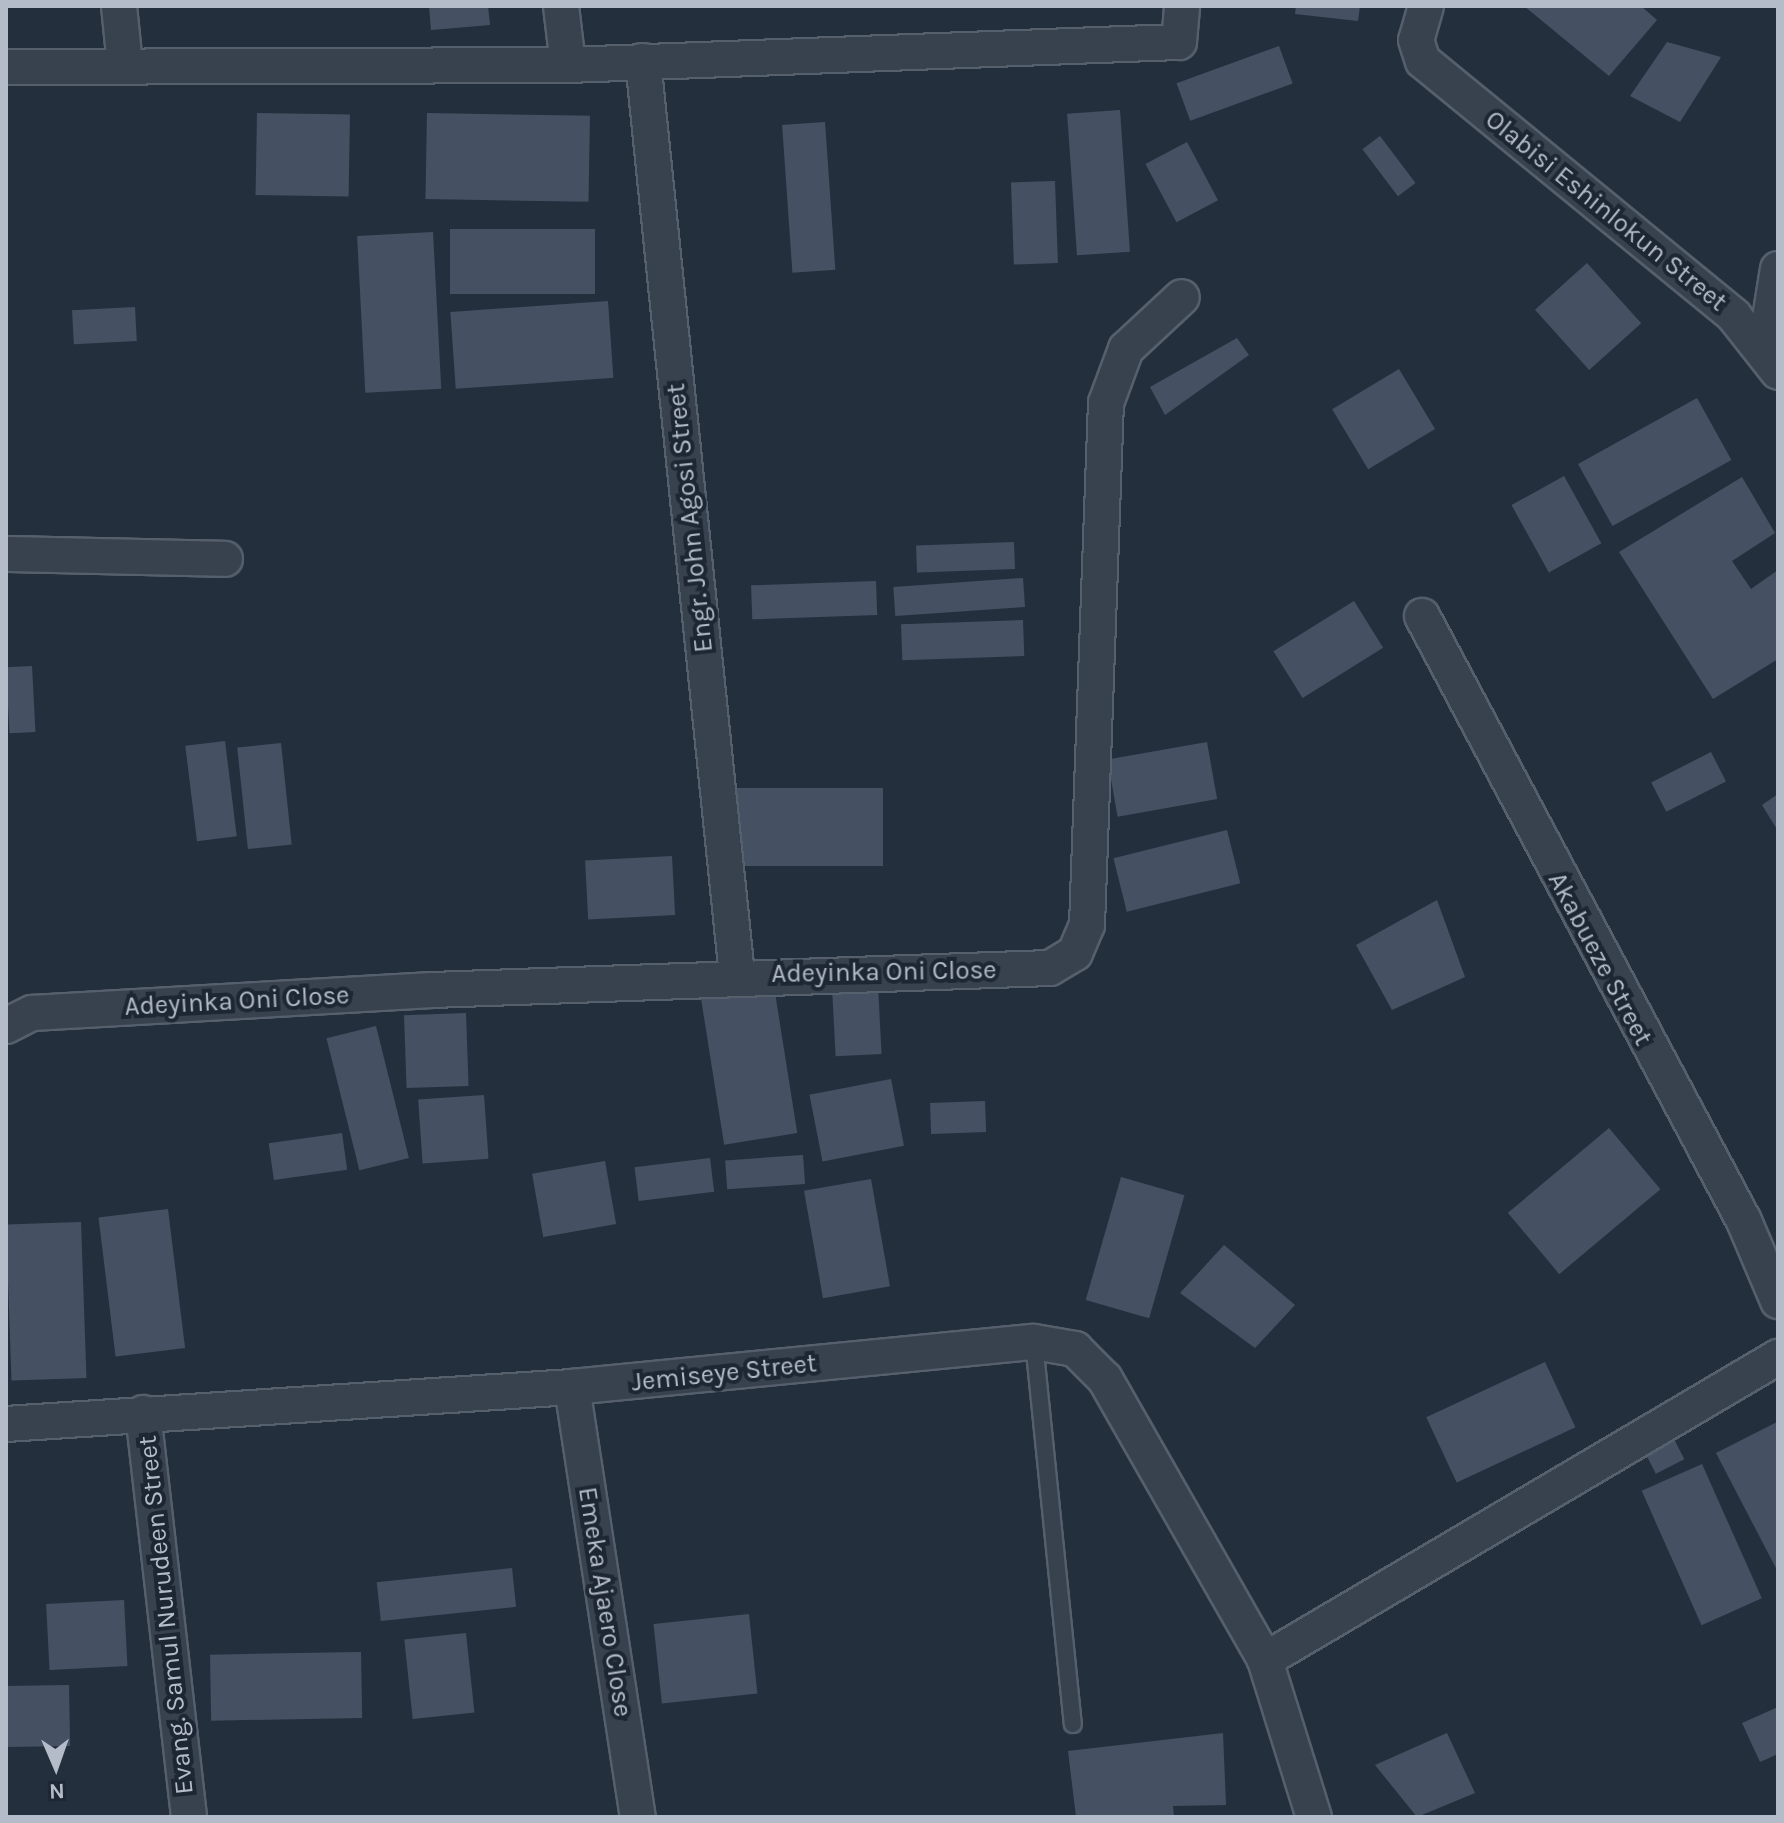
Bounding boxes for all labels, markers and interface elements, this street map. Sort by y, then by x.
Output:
street label: Olabisi Eshinlokun Street [1479,104,1733,318]
street label: Engr. John Agosi Street [660,382,720,654]
street label: Akabueze Street [1541,867,1659,1051]
street label: Adeyinka Oni Close [771,954,997,990]
street label: Adeyinka Oni Close [124,980,350,1022]
street label: Jemiseye Street [630,1348,818,1398]
street label: Evang. Samul Nurudeen Street [132,1434,200,1796]
street label: Emeka Ajaero Close [571,1485,639,1719]
north arrow [16,1727,96,1807]
text: N [48,1778,65,1804]

